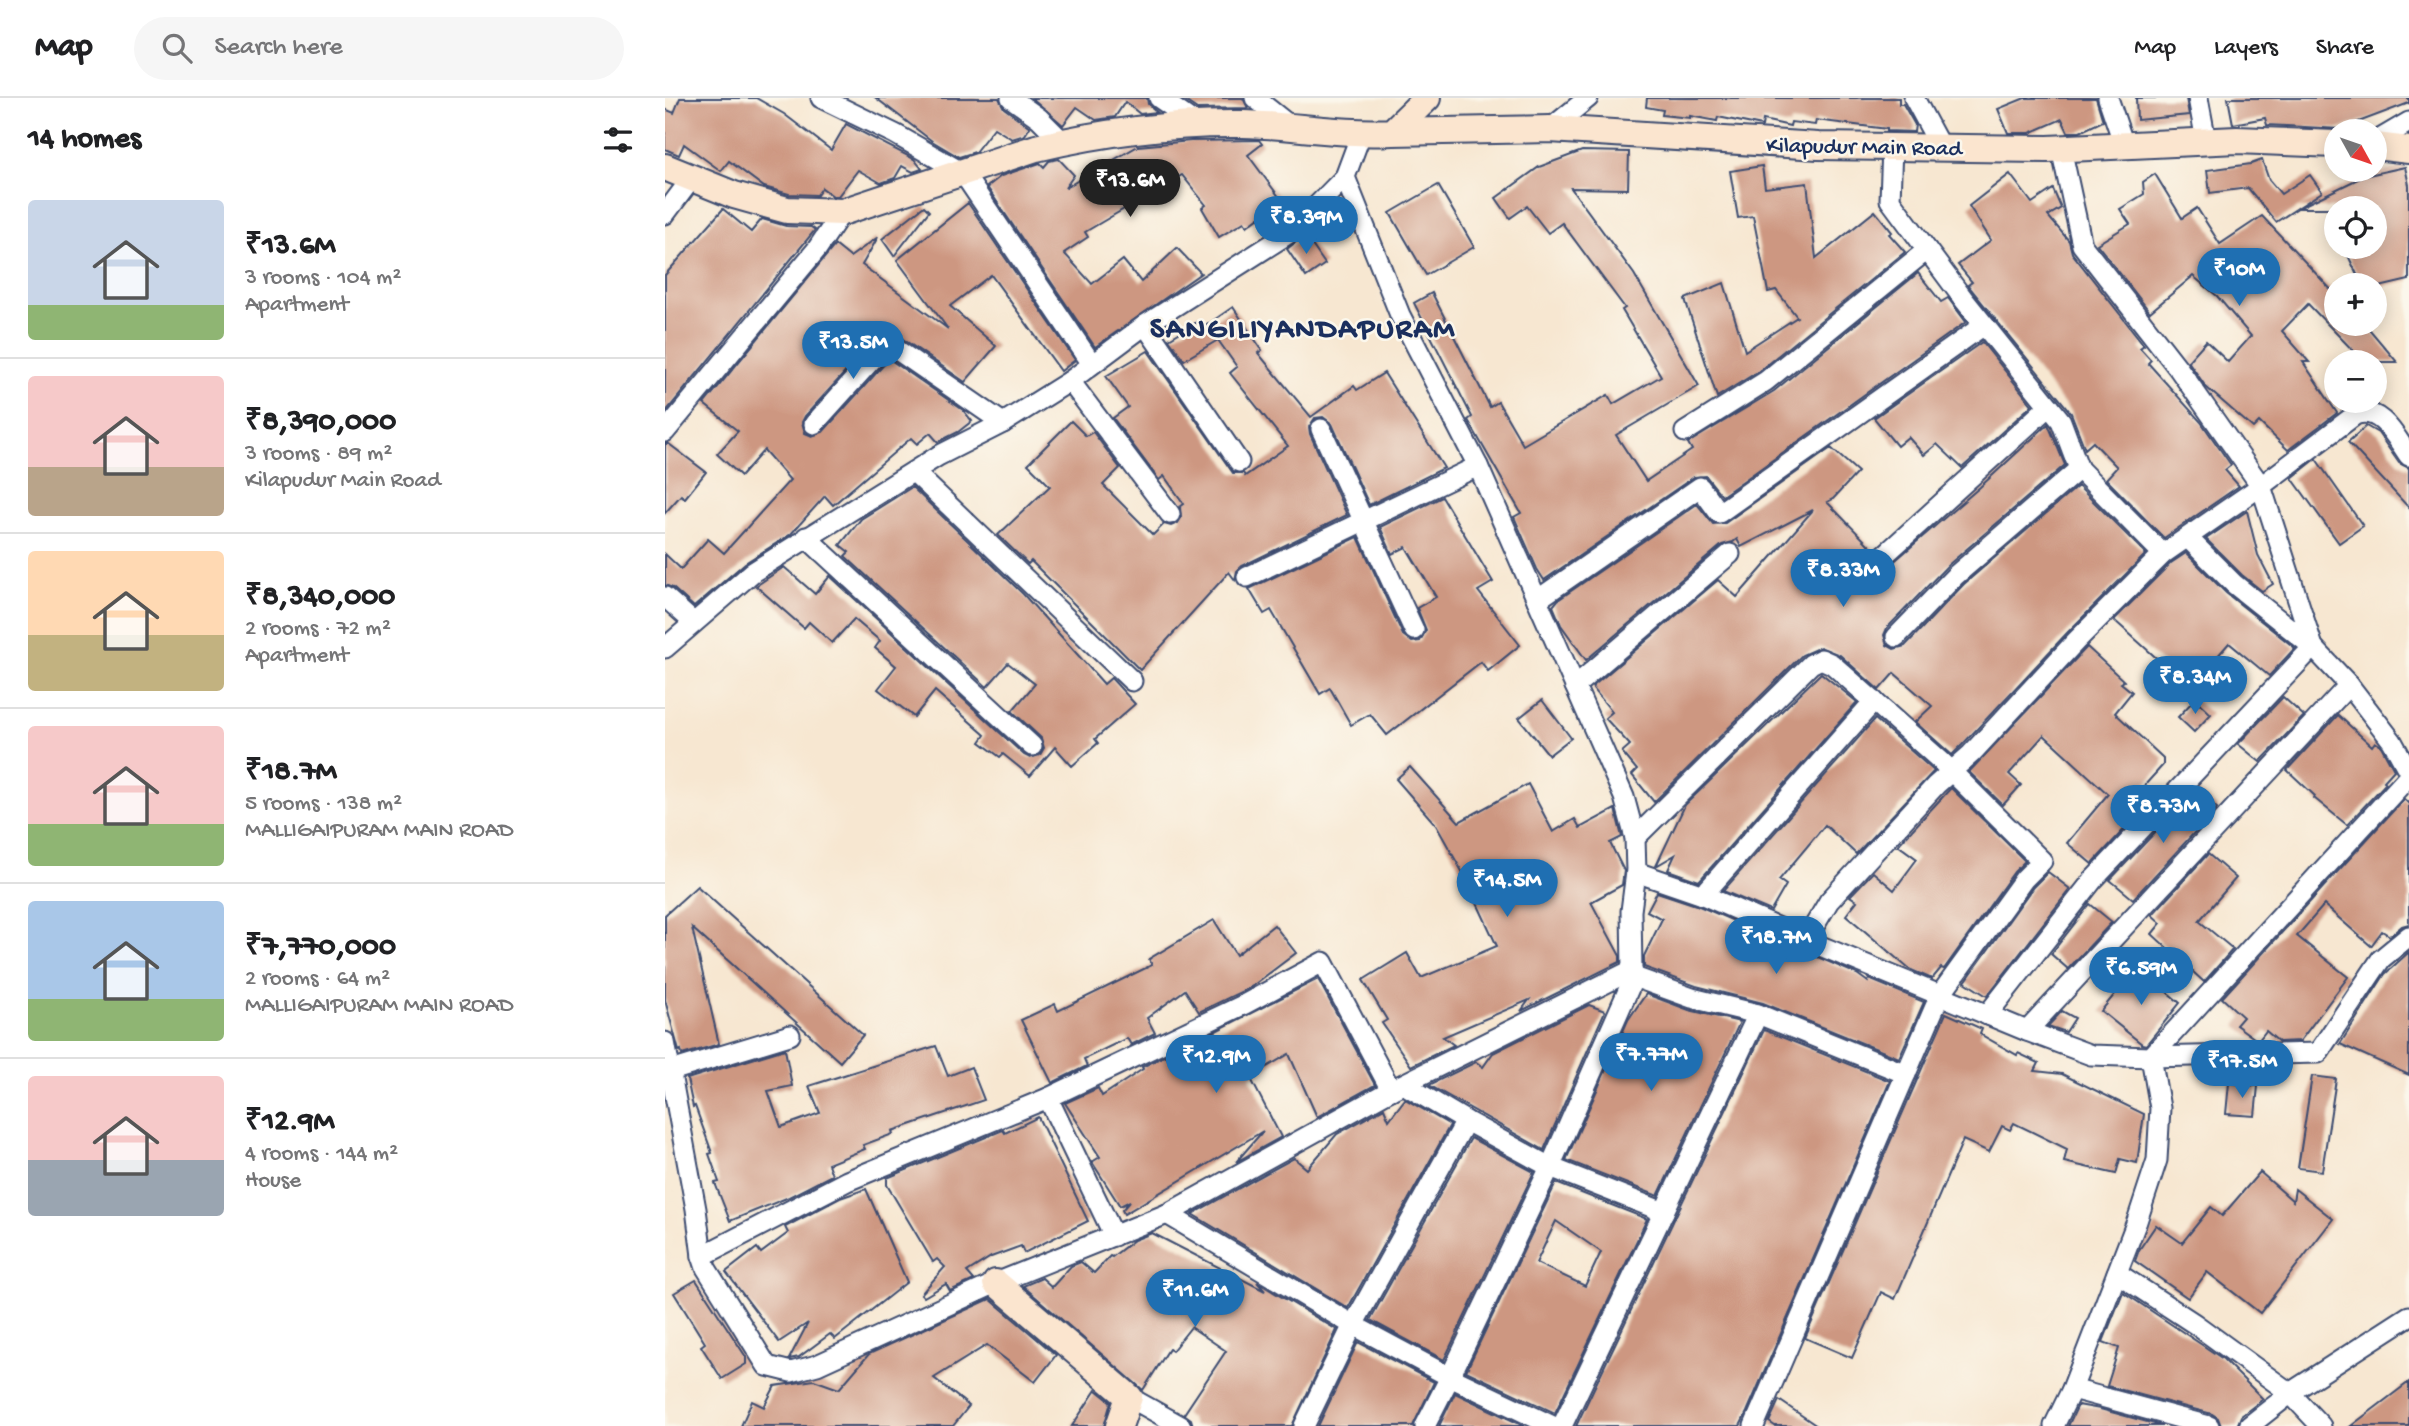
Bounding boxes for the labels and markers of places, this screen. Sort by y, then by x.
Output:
pin: ₹13.6M [1073,159,1187,219]
pin: ₹8.39M [1249,197,1363,256]
pin: ₹10M [2198,248,2280,308]
pin: ₹13.5M [796,322,910,381]
pin: ₹8.33M [1786,550,1900,609]
pin: ₹8.34M [2138,656,2252,716]
pin: ₹8.73M [2106,786,2220,845]
pin: ₹14.5M [1450,860,1564,919]
pin: ₹18.7M [1719,916,1833,976]
pin: ₹6.59M [2084,948,2198,1007]
pin: ₹7.77M [1594,1034,1708,1093]
pin: ₹12.9M [1159,1035,1273,1095]
pin: ₹17.5M [2185,1040,2299,1100]
pin: ₹11.6M [1138,1270,1252,1329]

